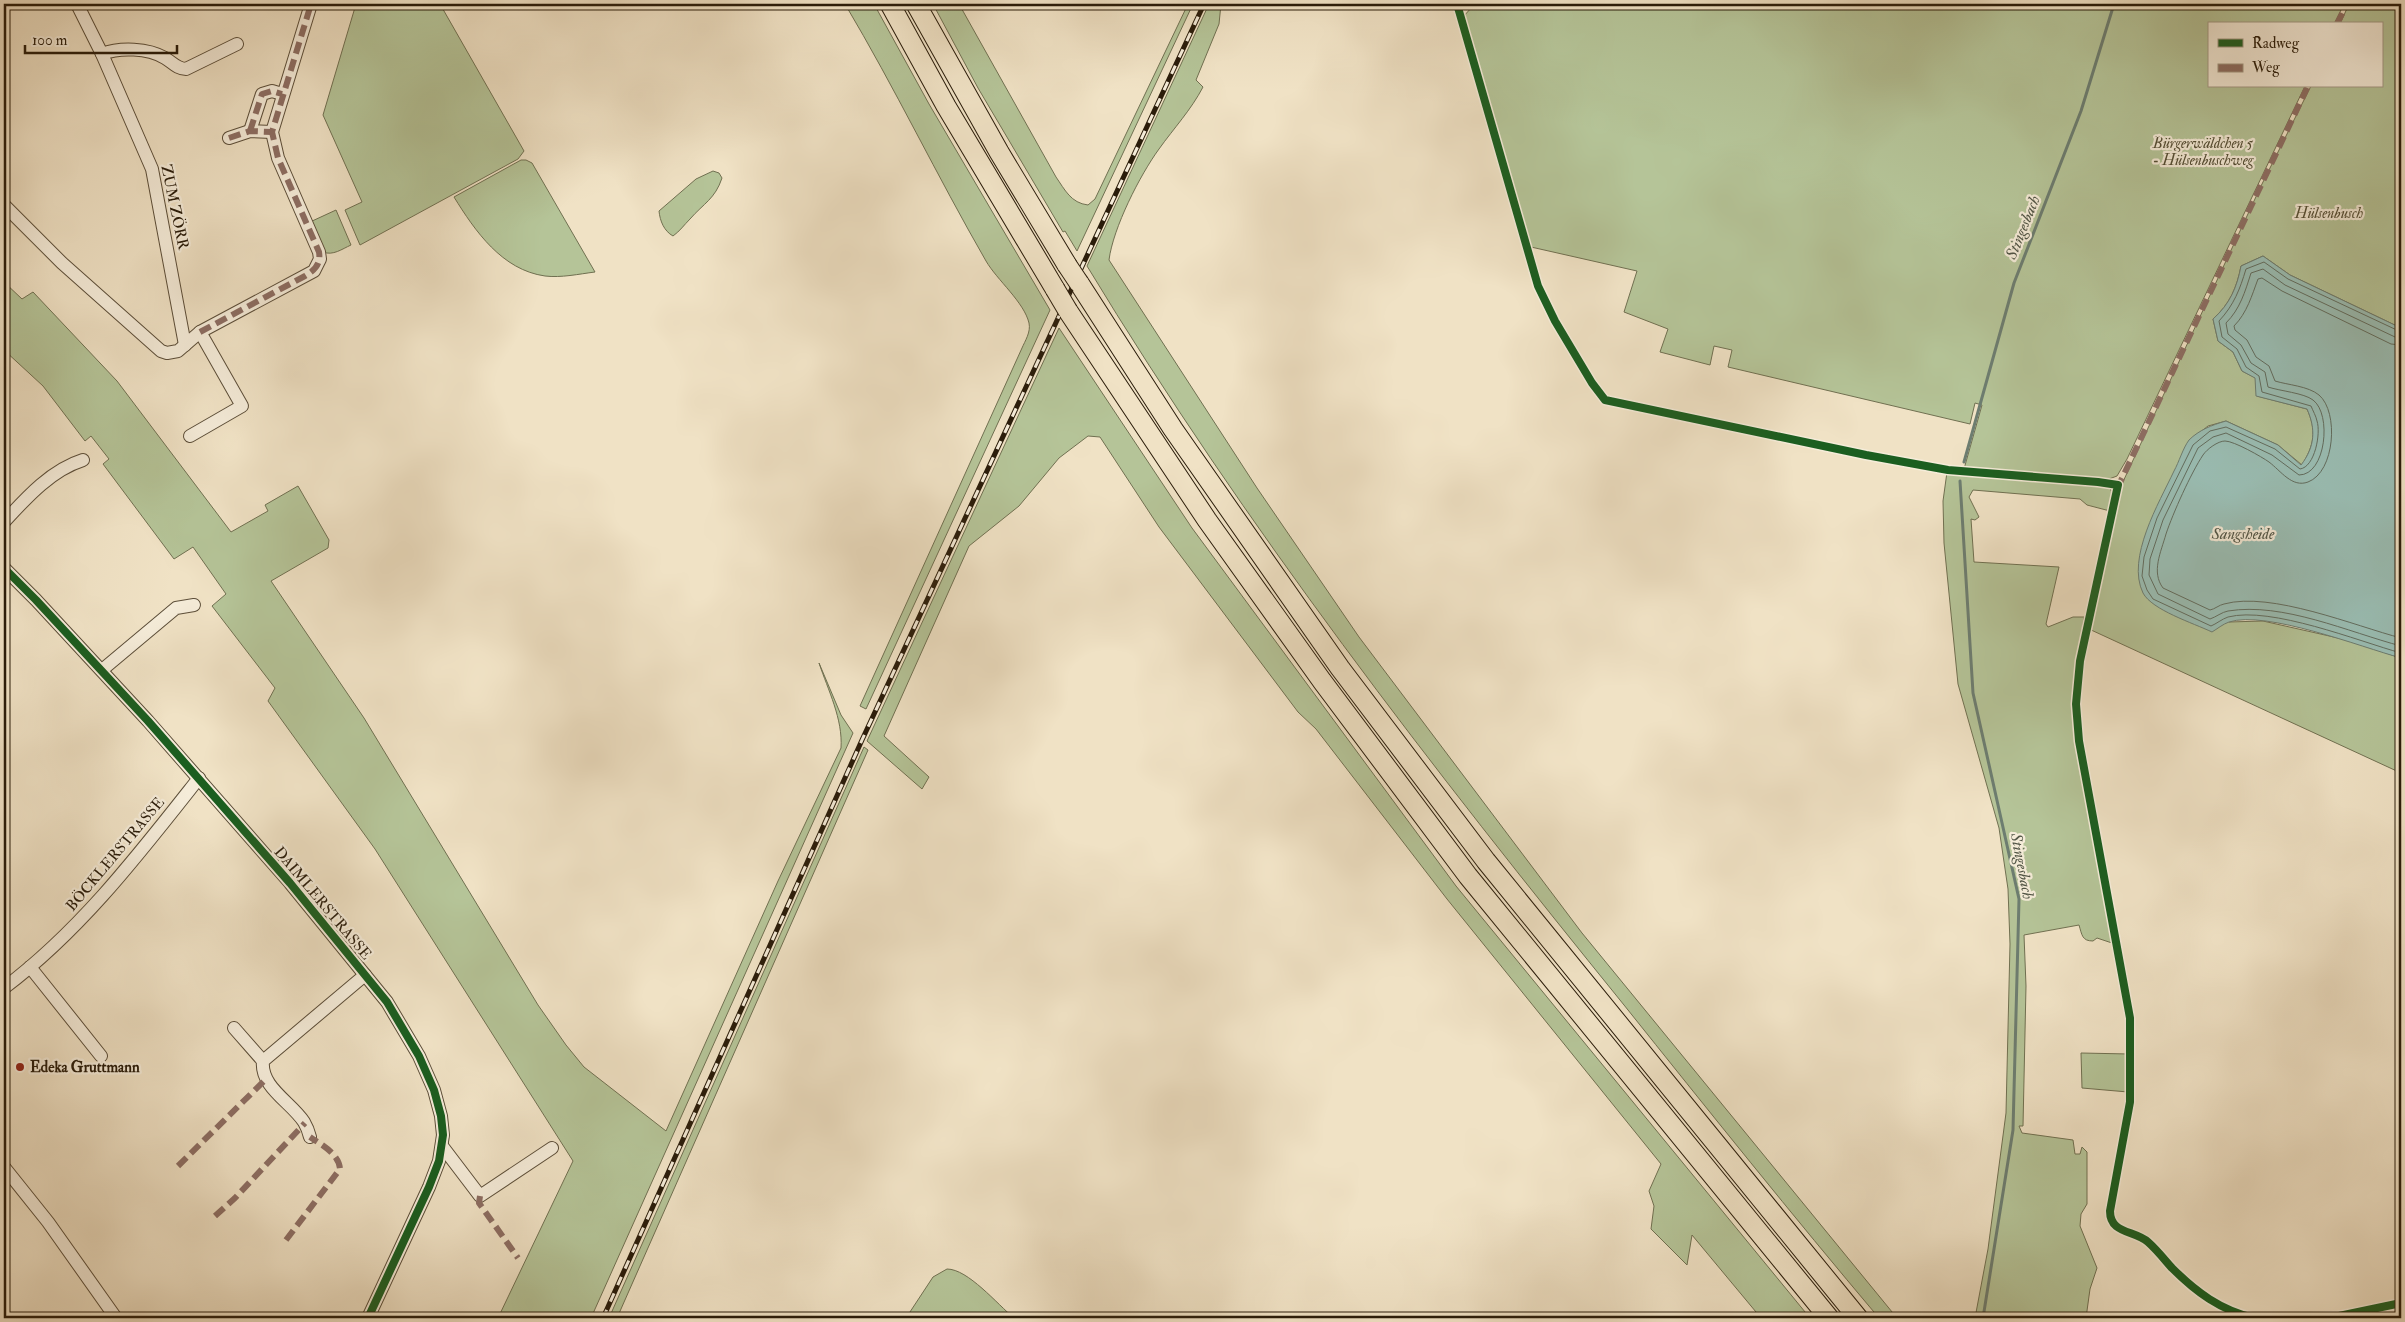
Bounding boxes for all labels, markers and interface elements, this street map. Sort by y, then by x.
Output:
scale bar [25,22,178,54]
legend [2208,22,2382,88]
text: 100 m [32,31,68,50]
text: Radweg [2252,34,2300,53]
text: Weg [2251,58,2280,77]
park label: Bürgerwäldchen 5 - Hülsenbuschweg [2152,134,2255,170]
street label: ZUM ZÖRR [156,163,194,253]
water label: Stingesbach [2001,193,2045,263]
park label: Hülsenbusch [2294,204,2364,223]
water label: Sangsheide [2211,524,2275,544]
street label: BÖCKLERSTRASSE [61,793,169,915]
water label: Stingesbach [2006,830,2038,901]
street label: DAIMLERSTRASSE [270,843,376,964]
place label: Edeka Gruttmann [30,1058,140,1077]
marker: Edeka Gruttmann [14,1061,26,1073]

